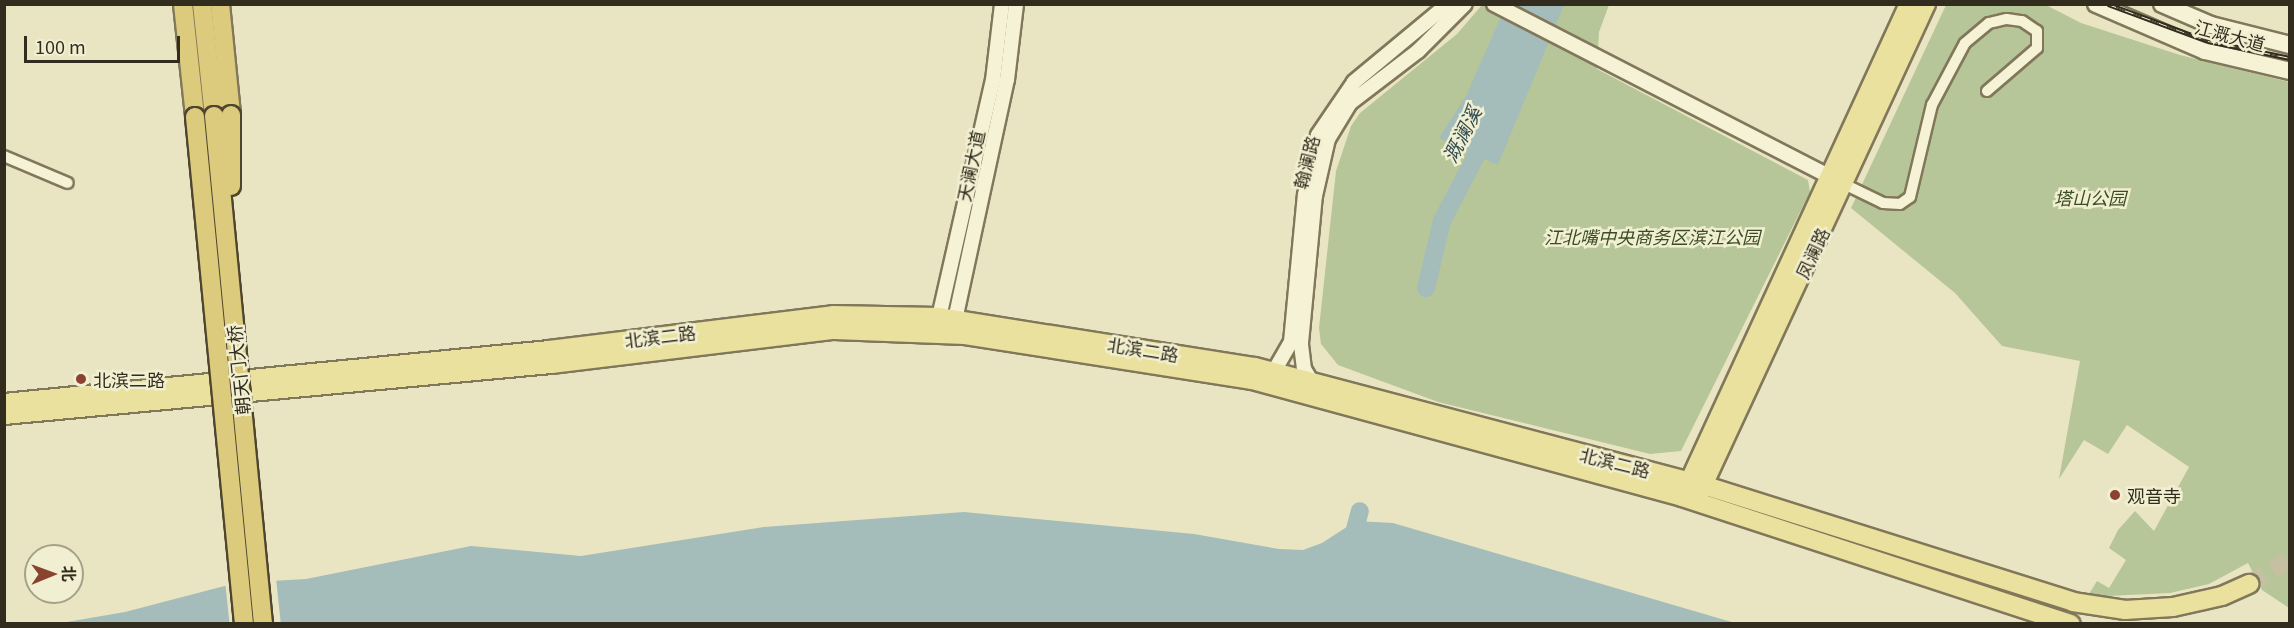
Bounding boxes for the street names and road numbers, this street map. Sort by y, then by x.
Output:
street label: 江溉大道 [2192,15,2268,55]
street label: 天澜大道 [952,129,988,203]
street label: 翰澜路 [1289,133,1323,191]
street label: 凤澜路 [1791,224,1833,282]
street label: 北滨二路 [623,321,697,351]
street label: 朝天门大桥 [223,324,253,416]
street label: 北滨二路 [1106,333,1180,365]
street label: 北滨二路 [1577,443,1653,481]

